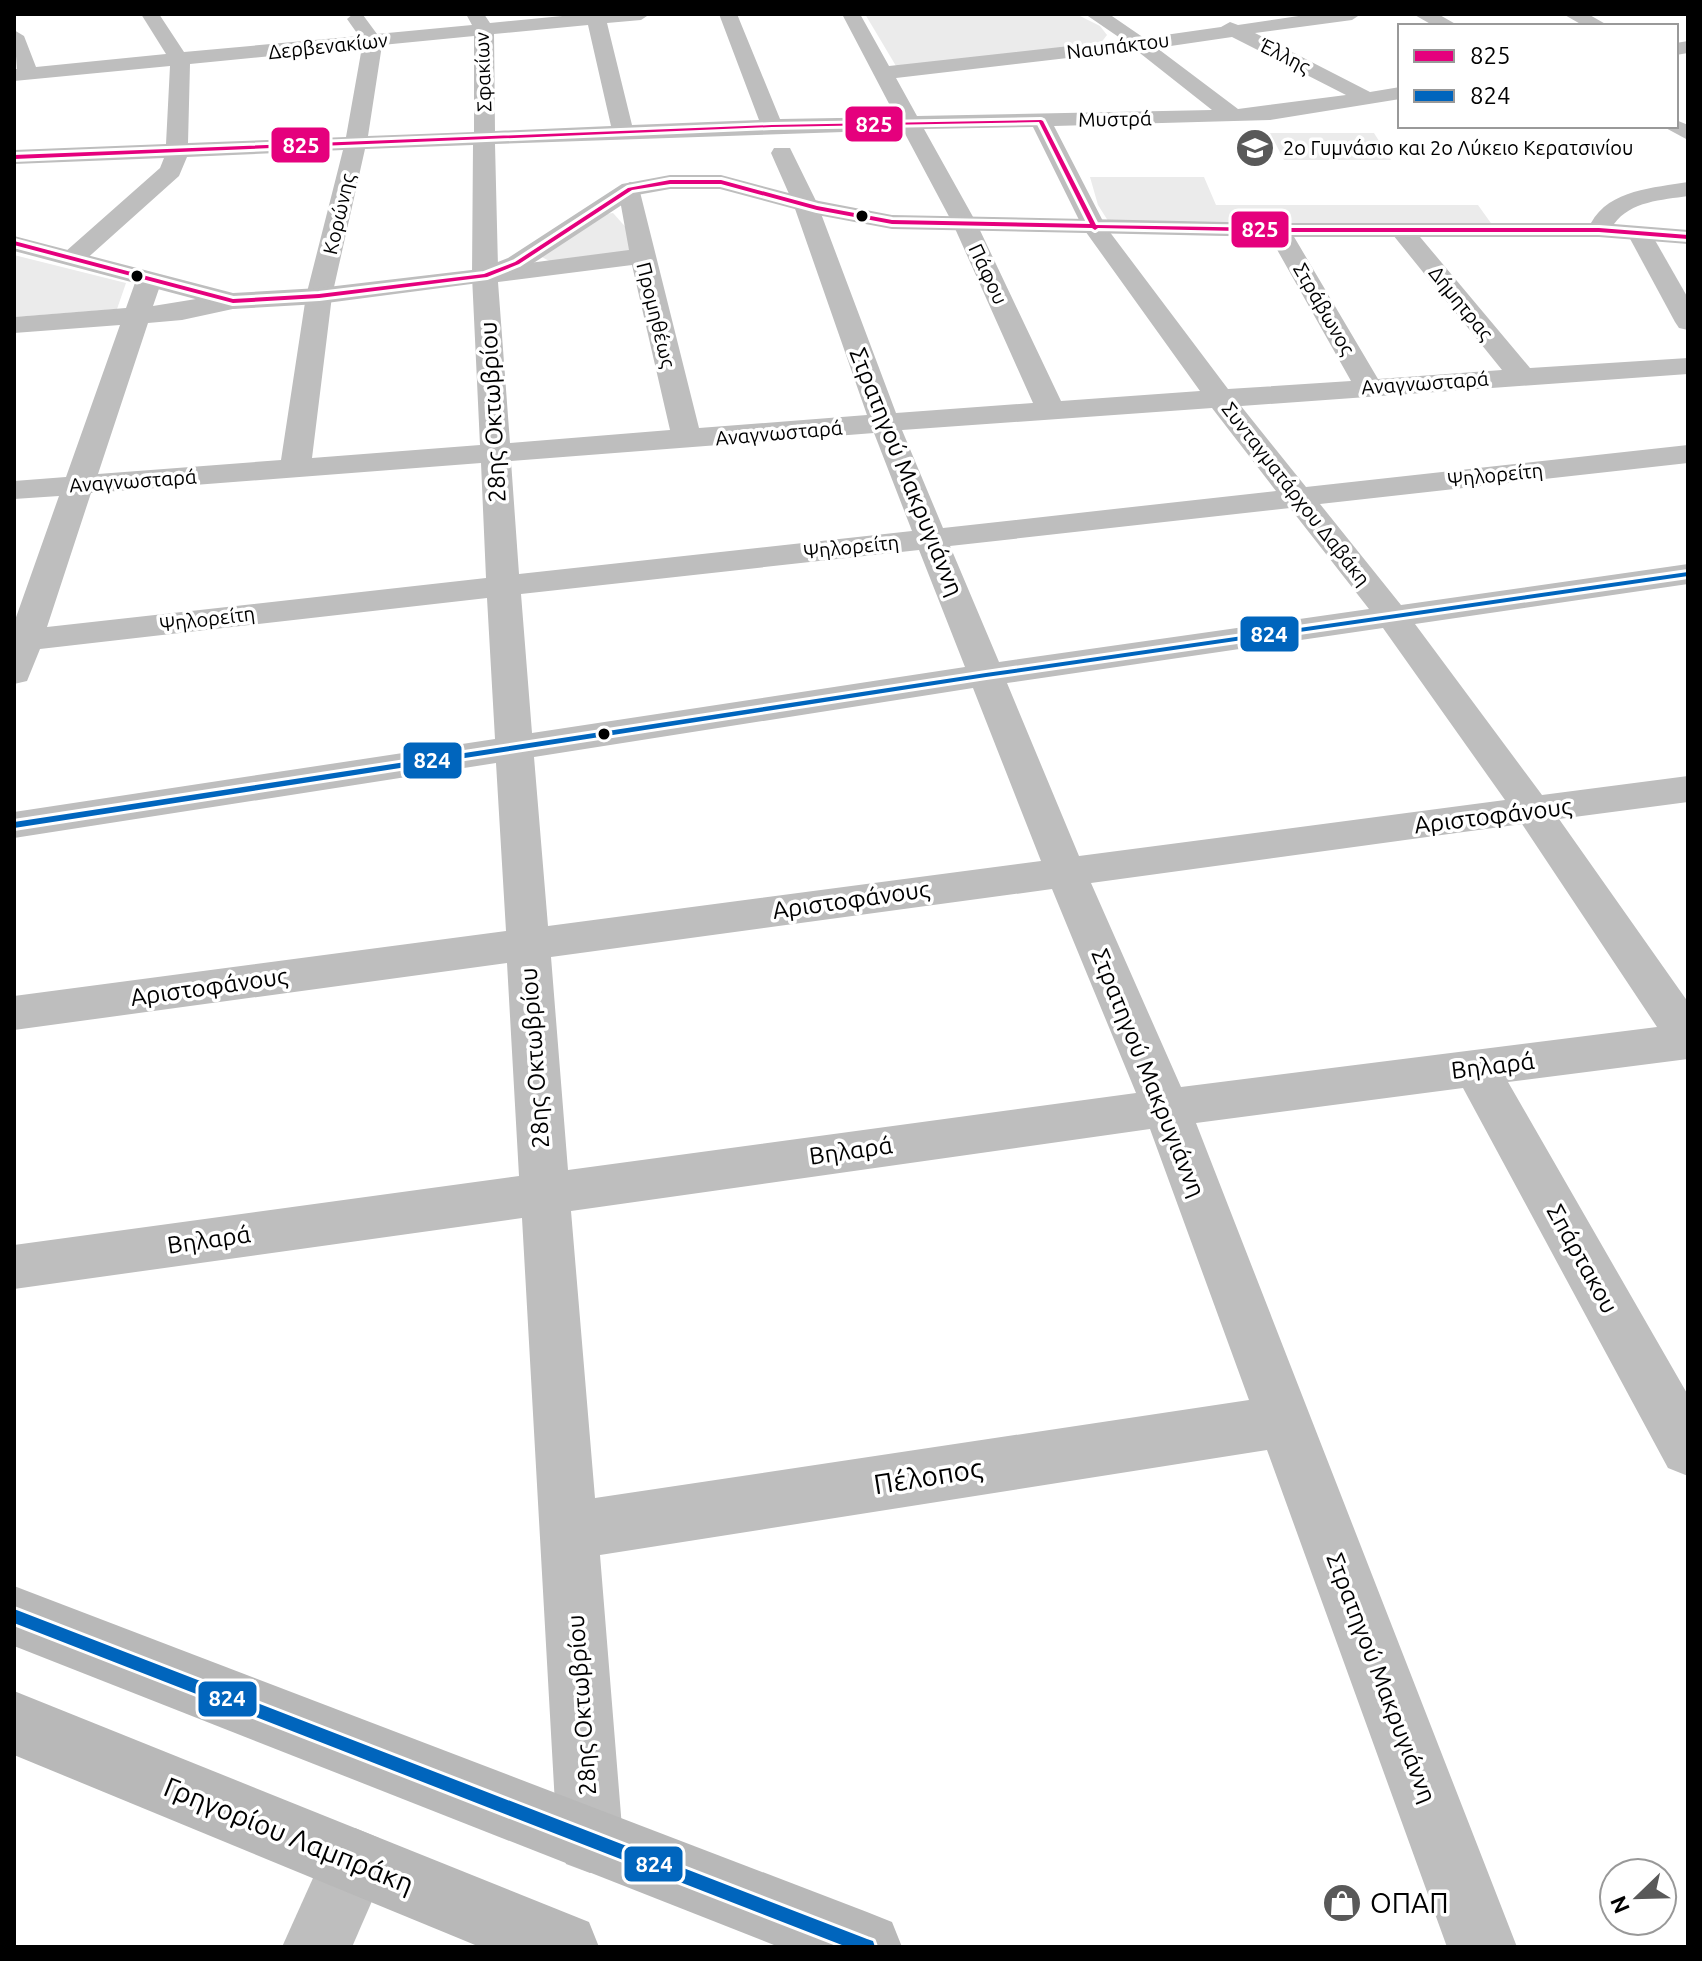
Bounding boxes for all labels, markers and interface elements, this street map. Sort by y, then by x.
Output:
legend [1398,24,1678,128]
street label: Δερβενακίων [267,28,389,63]
street label: Ναυπάκτου [1065,28,1171,63]
street label: Σφακίων [470,31,495,112]
street label: Έλλης [1255,33,1314,78]
text: 825 [1470,42,1511,69]
text: 824 [1470,82,1511,109]
line badge: 825 [844,105,904,143]
street label: Μυστρά [1078,106,1152,131]
text: 825 [855,111,893,136]
line badge: 825 [270,126,331,164]
school or university icon: 2ο Γυμνάσιο και 2ο Λύκειο Κερατσινίου [1234,127,1276,169]
text: 825 [282,132,320,157]
place label: 2ο Γυμνάσιο και 2ο Λύκειο Κερατσινίου [1283,136,1633,159]
street label: Κορώνης [318,171,359,257]
unlabelled marker [854,208,870,224]
line badge: 825 [1230,210,1290,249]
text: 825 [1241,216,1279,241]
street label: Πάφου [964,240,1012,308]
street label: Στράβωνος [1289,259,1360,359]
street label: Προμηθέως [632,260,681,370]
street label: Δήμητρας [1425,261,1498,344]
unlabelled marker [129,268,145,284]
street label: 28ης Οκτωβρίου [474,321,511,503]
street label: Στρατηγού Μακρυγιάννη [844,344,969,600]
street label: Αναγνωσταρά [1360,367,1490,398]
street label: Συνταγματάρχου Δαβάκη [1218,397,1375,590]
street label: Αναγνωσταρά [714,415,844,450]
street label: Ψηλορείτη [1446,458,1544,491]
street label: Αναγνωσταρά [68,465,198,496]
street label: Ψηλορείτη [802,530,900,563]
street label: Ψηλορείτη [158,601,256,636]
line badge: 824 [1239,615,1300,653]
text: 824 [1250,621,1288,646]
unlabelled marker [596,726,612,742]
line badge: 824 [402,741,463,780]
text: 824 [413,747,451,772]
street label: Αριστοφάνους [1413,792,1573,839]
street label: Αριστοφάνους [771,875,931,924]
street label: Στρατηγού Μακρυγιάννη [1086,945,1211,1201]
street label: Αριστοφάνους [129,962,289,1011]
street label: 28ης Οκτωβρίου [515,967,554,1149]
street label: Βηλαρά [1450,1047,1536,1084]
street label: Βηλαρά [808,1131,894,1170]
street label: Σπάρτακου [1542,1200,1623,1318]
street label: Βηλαρά [166,1220,252,1259]
street label: Πέλοπος [871,1452,985,1500]
street label: Στρατηγού Μακρυγιάννη [1321,1549,1442,1806]
street label: 28ης Οκτωβρίου [562,1614,601,1796]
line badge: 824 [197,1680,258,1718]
text: 824 [208,1685,246,1710]
street label: Γρηγορίου Λαμπράκη [160,1770,418,1899]
line badge: 824 [623,1845,684,1883]
text: 824 [635,1851,673,1876]
north arrow [1598,1857,1678,1937]
shop icon: ΟΠΑΠ [1321,1882,1363,1924]
place label: ΟΠΑΠ [1370,1887,1449,1918]
text: N [1604,1893,1634,1917]

